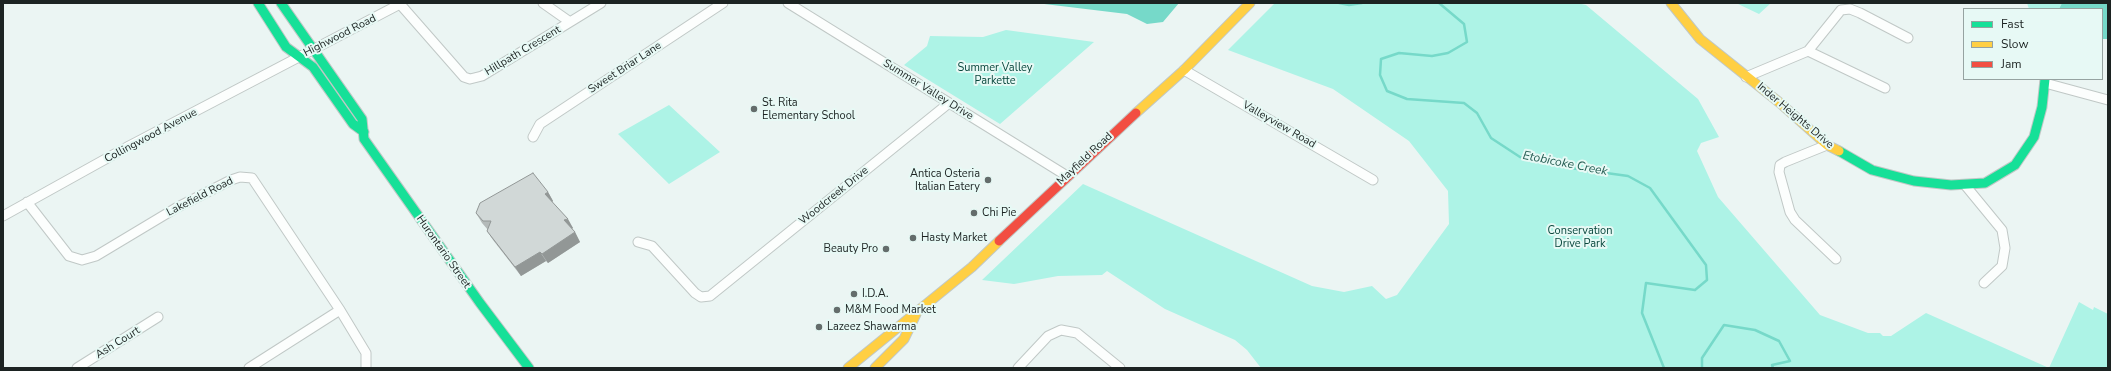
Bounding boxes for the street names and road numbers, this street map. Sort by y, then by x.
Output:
street label: Highwood Road [301,12,379,60]
street label: Hillpath Crescent [483,23,563,79]
street label: Sweet Briar Lane [586,39,664,97]
street label: Summer Valley Drive [880,57,976,123]
street label: Inder Heights Drive [1754,80,1836,152]
street label: Valleyview Road [1240,99,1318,151]
street label: Collingwood Avenue [102,106,200,166]
street label: Mayfield Road [1055,130,1115,188]
street label: Woodcreek Drive [797,164,871,228]
street label: Lakefield Road [164,175,236,219]
street label: Hurontario Street [413,213,473,291]
street label: Ash Court [93,324,143,362]

